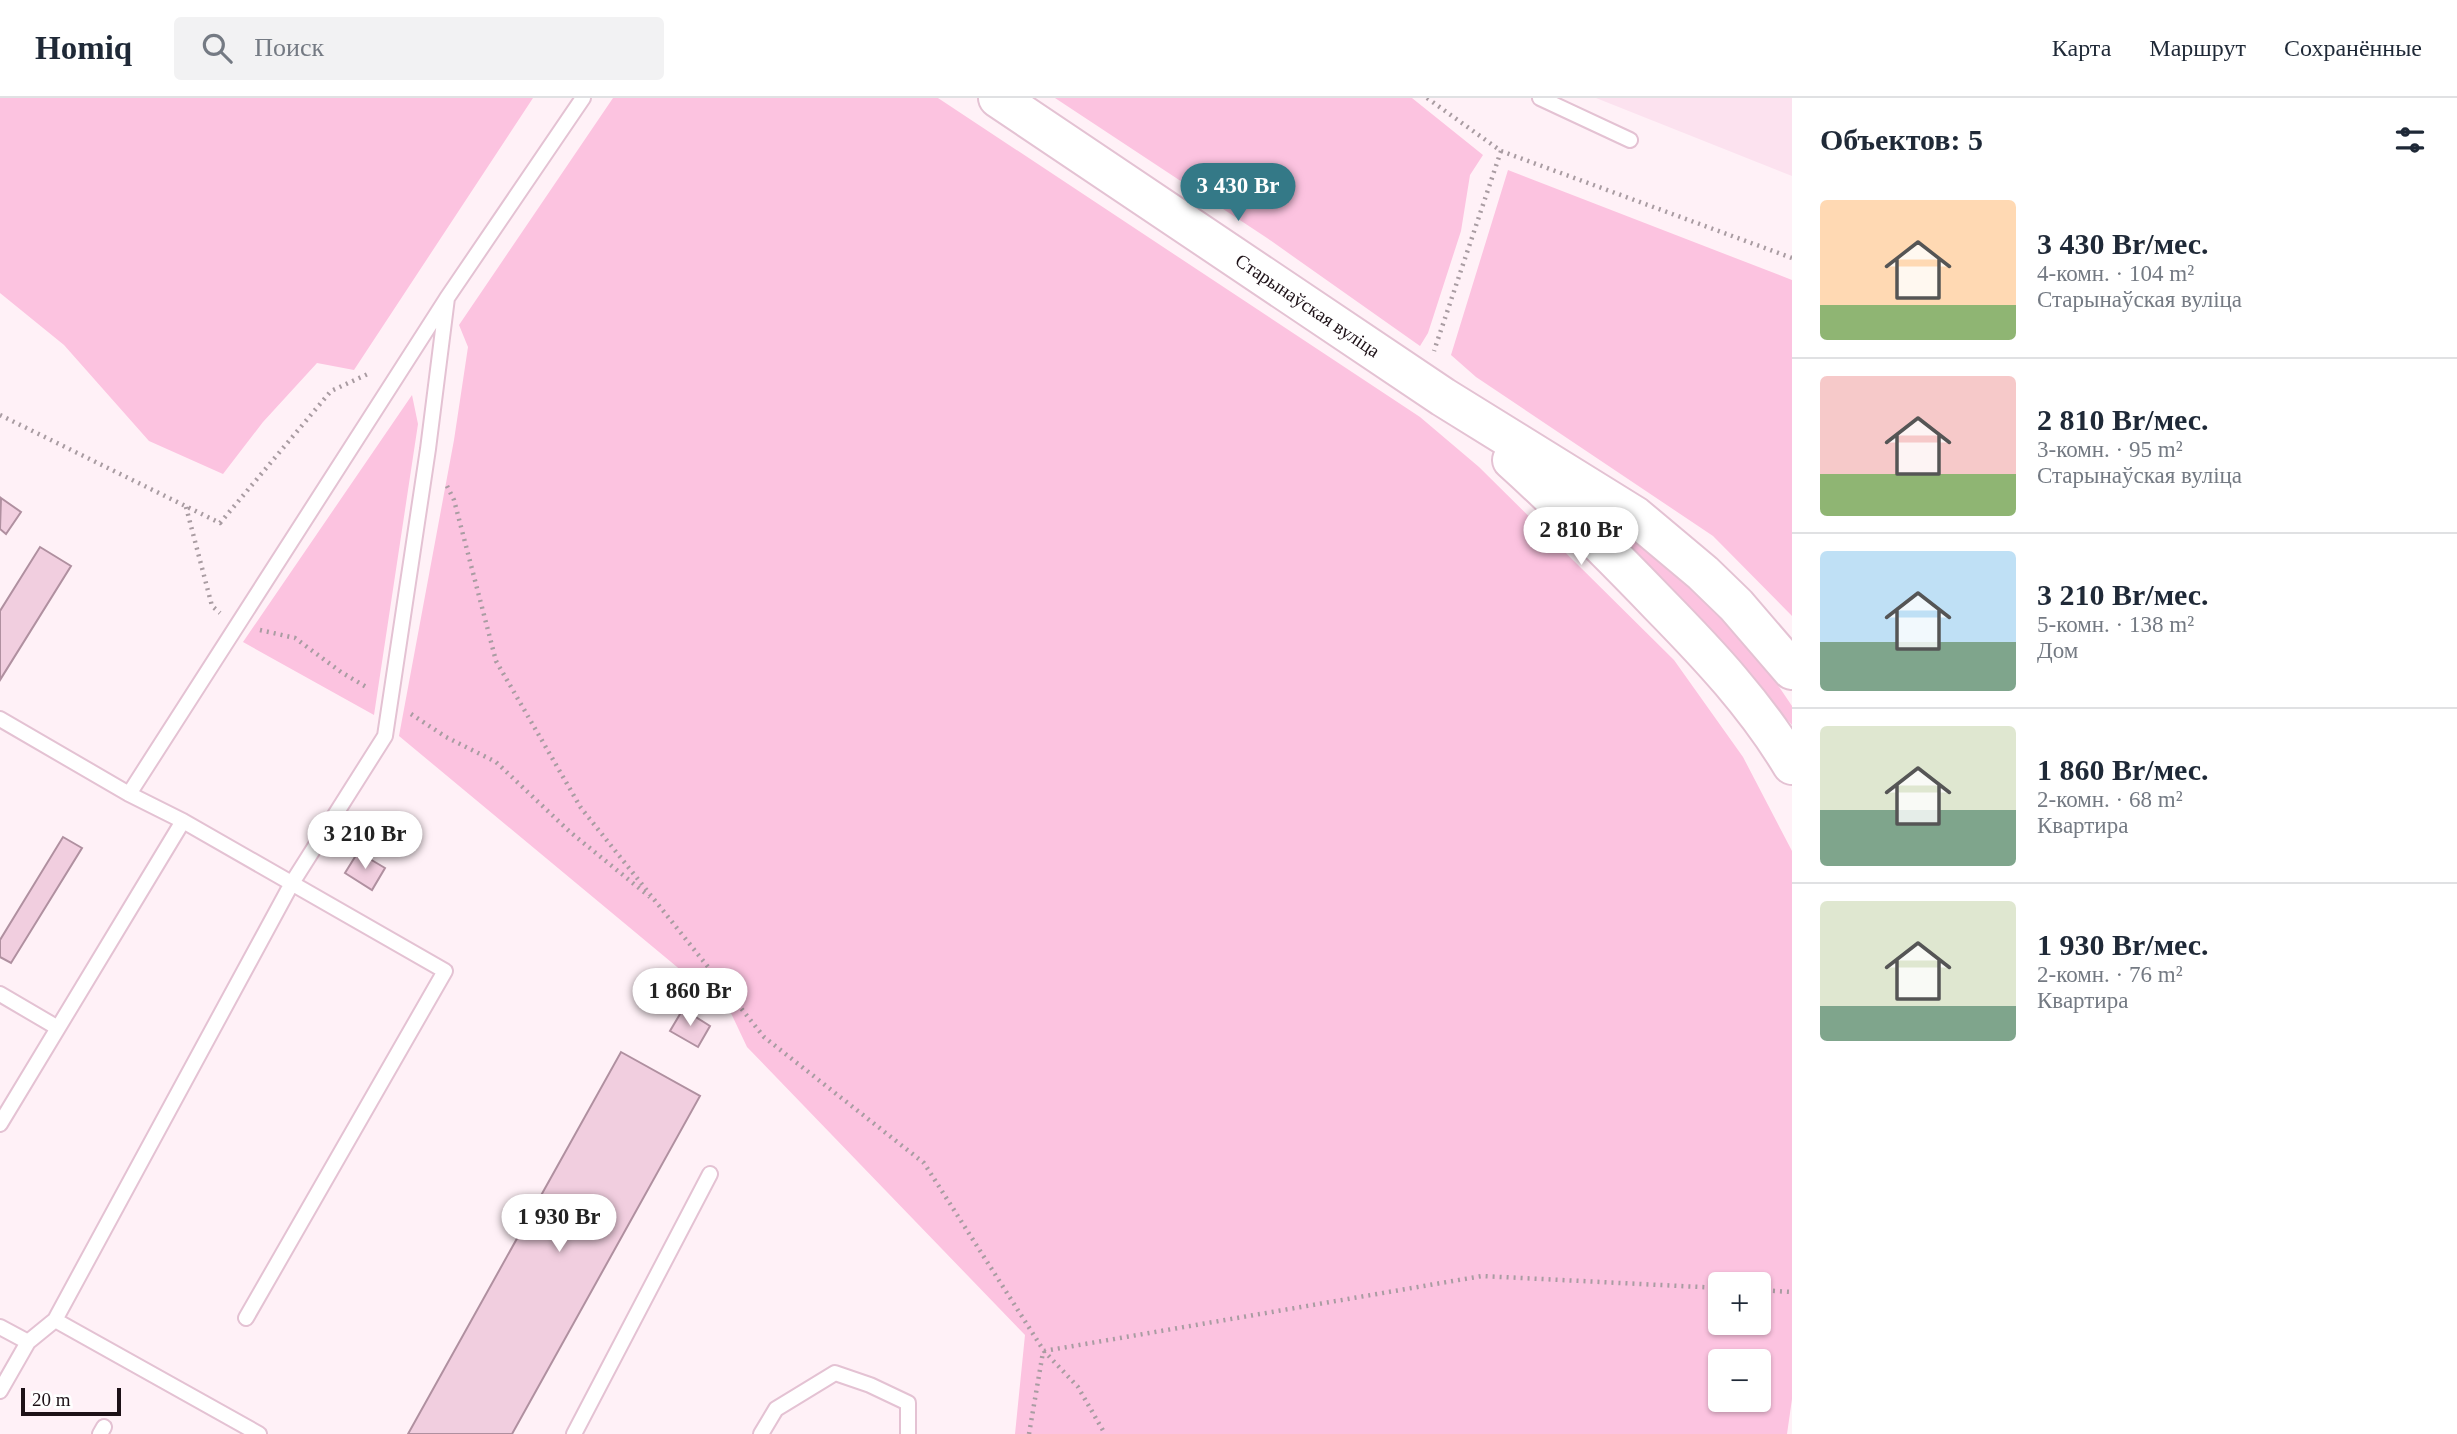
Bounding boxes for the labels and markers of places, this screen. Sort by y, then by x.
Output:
pin: 3 430 Br [1166,164,1310,223]
pin: 2 810 Br [1509,508,1653,567]
pin: 3 210 Br [293,812,437,871]
pin: 1 860 Br [618,968,762,1028]
pin: 1 930 Br [487,1194,631,1254]

